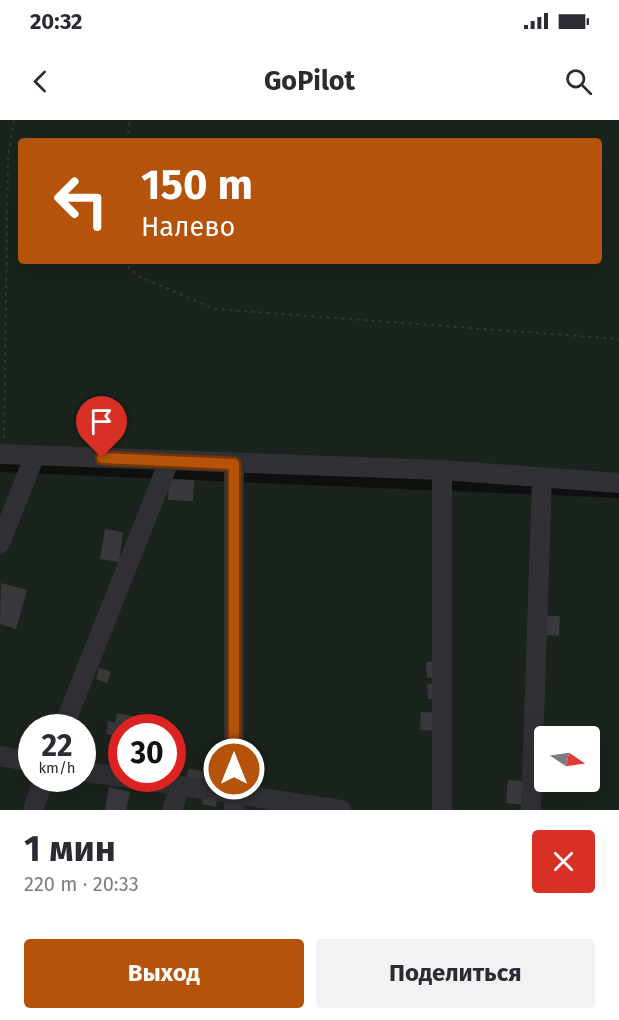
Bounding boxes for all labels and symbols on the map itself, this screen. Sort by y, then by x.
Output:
pin [76,396,127,458]
speed limit sign: 30 [108,714,186,792]
north arrow [534,726,600,792]
position arrow [202,737,266,801]

